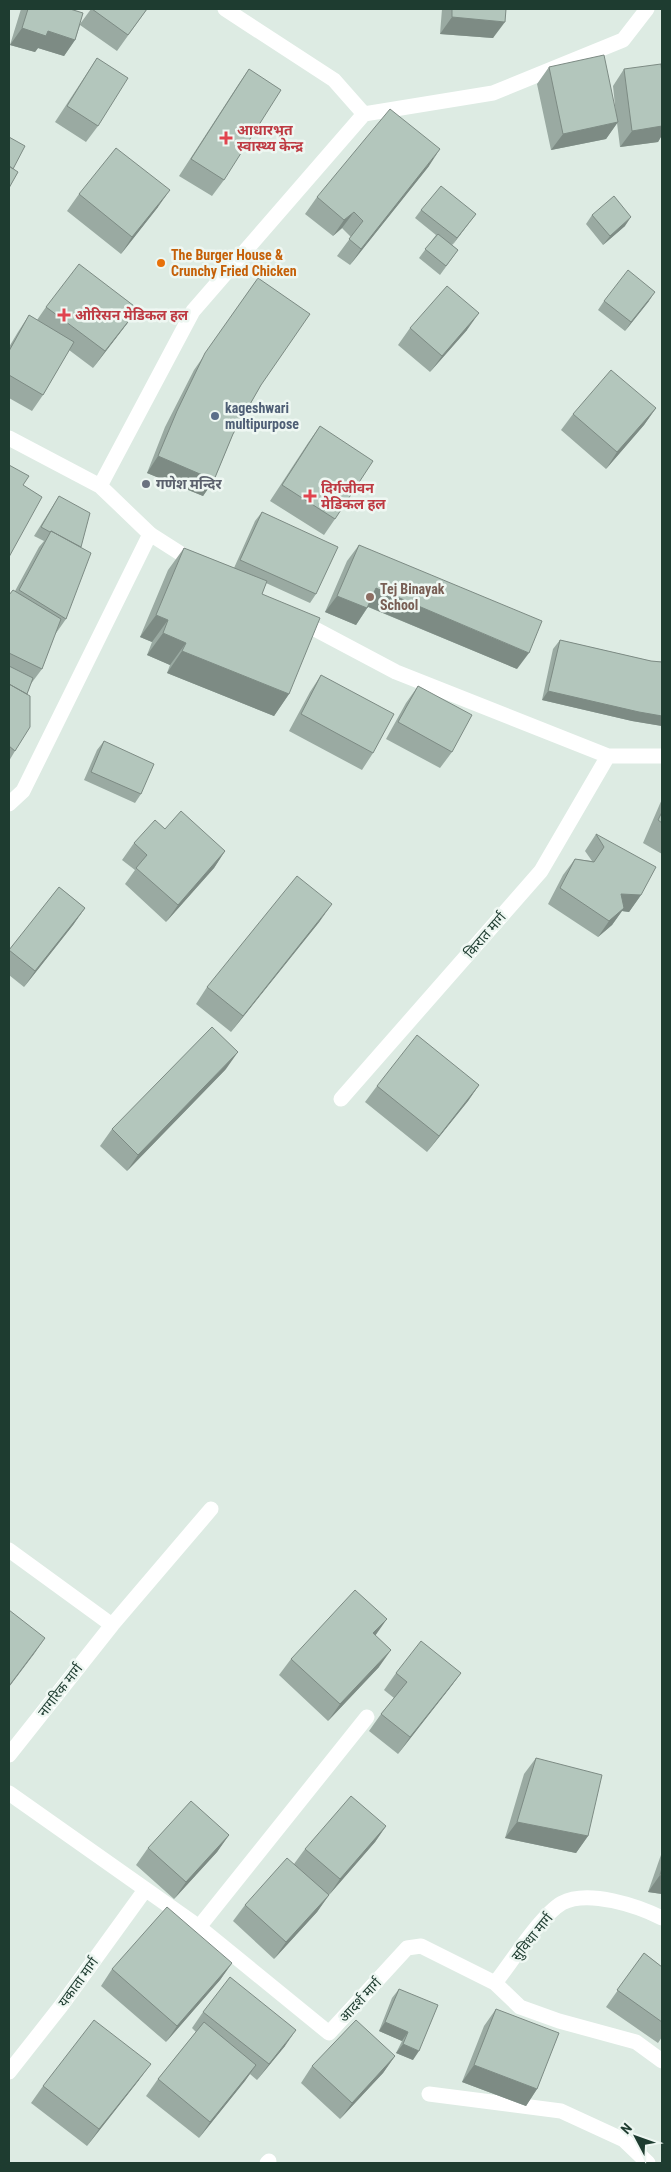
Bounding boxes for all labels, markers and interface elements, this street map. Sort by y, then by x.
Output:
place label: आधारभूत स्वास्थ्य केन्द्र [237,122,304,154]
marker: आधारभूत स्वास्थ्य केन्द्र [219,131,233,145]
place label: The Burger House & Crunchy Fried Chicken [171,247,297,279]
marker: The Burger House & Crunchy Fried Chicken [155,257,167,269]
place label: ओरिसन मेडिकल हल [75,306,189,323]
marker: ओरिसन मेडिकल हल [57,308,71,322]
place label: kageshwari multipurpose [225,400,299,432]
marker: kageshwari multipurpose [209,410,221,422]
place label: गणेश मन्दिर [156,475,222,492]
marker: गणेश मन्दिर [140,478,152,490]
place label: दिर्गजीवन मेडिकल हल [321,480,386,512]
marker: दिर्गजीवन मेडिकल हल [303,489,317,503]
place label: Tej Binayak School [380,581,445,613]
marker: Tej Binayak School [364,591,376,603]
street label: किरात मार्ग [461,908,510,961]
street label: नागरिक मार्ग [34,1660,86,1720]
street label: सुविधा मार्ग [508,1909,558,1965]
street label: यकाता मार्ग [55,1953,102,2010]
street label: आदर्श मार्ग [336,1974,385,2025]
north arrow [611,2112,661,2162]
text: N [617,2120,635,2137]

